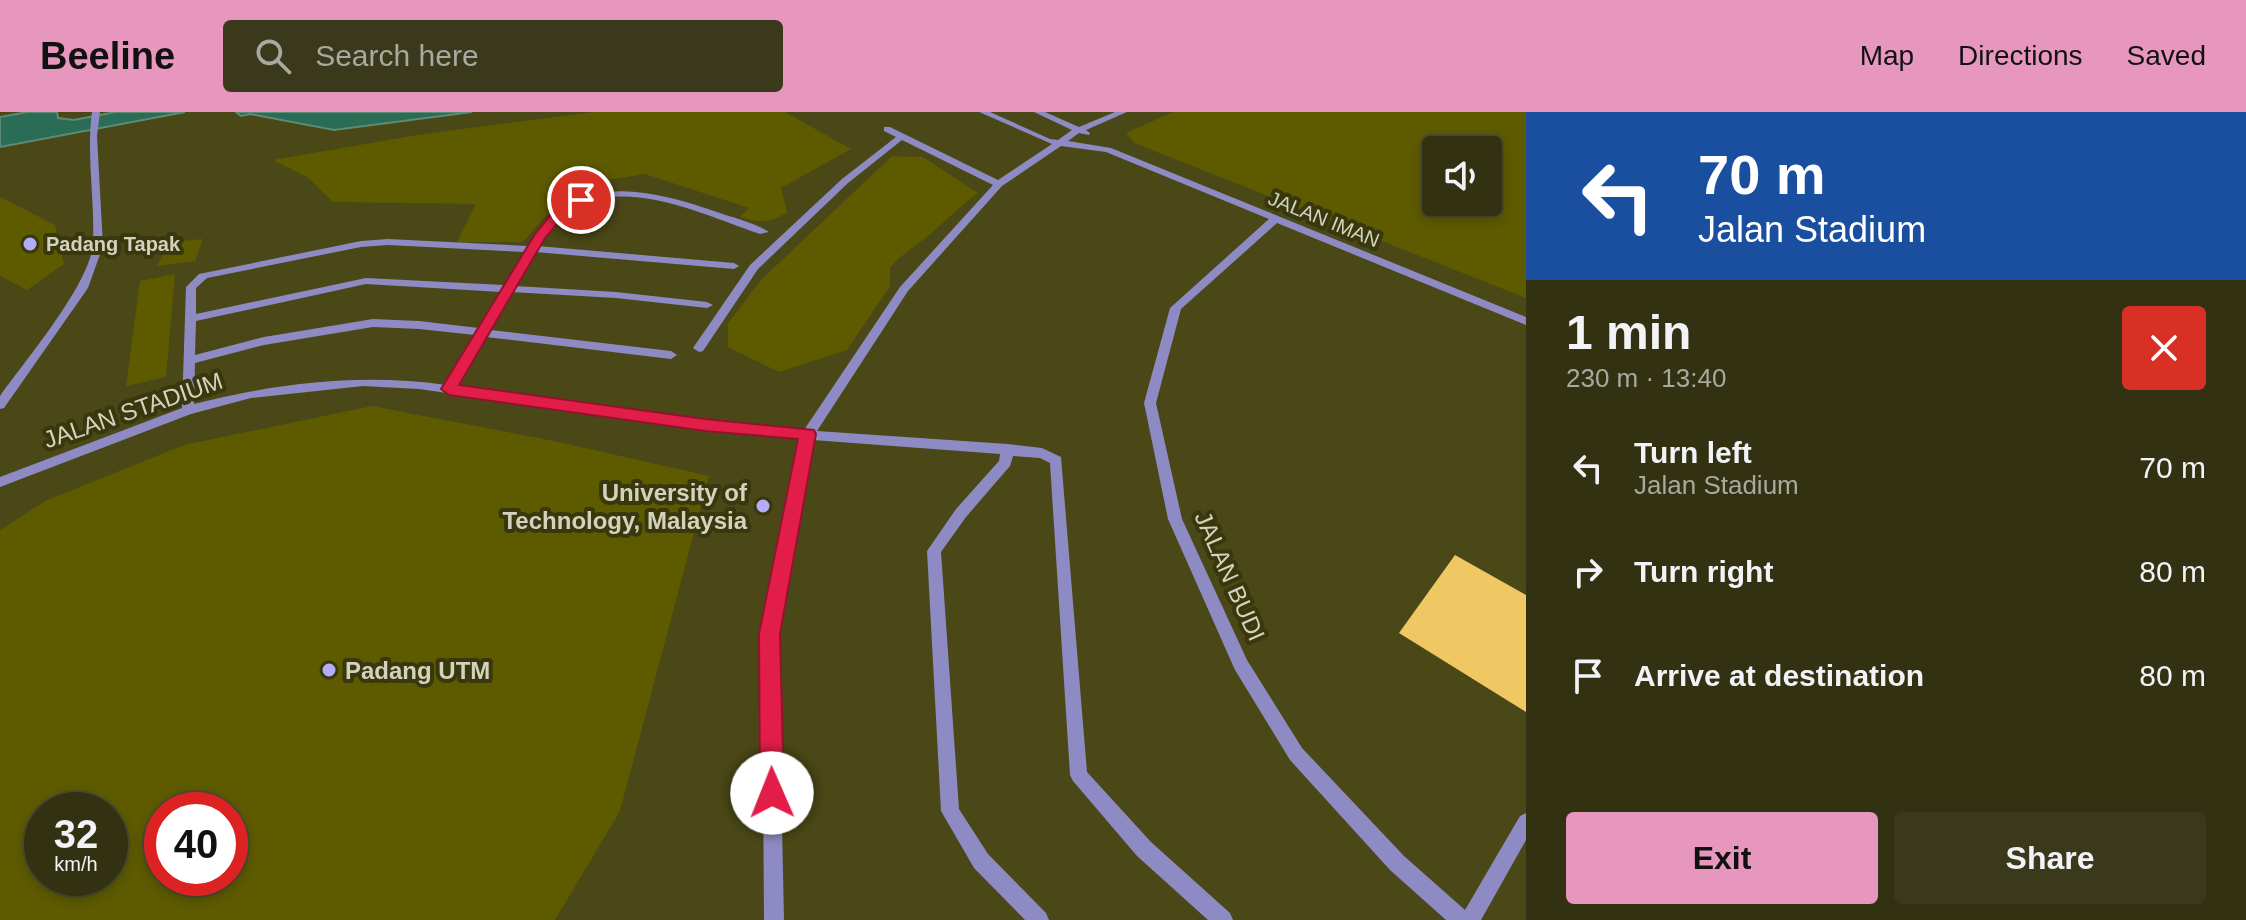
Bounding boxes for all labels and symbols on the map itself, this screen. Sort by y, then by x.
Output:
pin [547,166,615,234]
street label: JALAN IMAN [1265,187,1383,251]
place label: Padang Tapak [46,233,181,255]
marker: Padang Tapak [21,235,39,253]
street label: JALAN STADIUM [40,367,226,453]
place label: University of Technology, Malaysia [502,479,748,534]
marker: University of Technology, Malaysia [754,497,772,515]
street label: JALAN BUDI [1189,507,1271,645]
place label: Padang UTM [345,657,490,684]
marker: Padang UTM [320,661,338,679]
position arrow [730,751,814,835]
speed limit sign: 40 [144,792,248,896]

